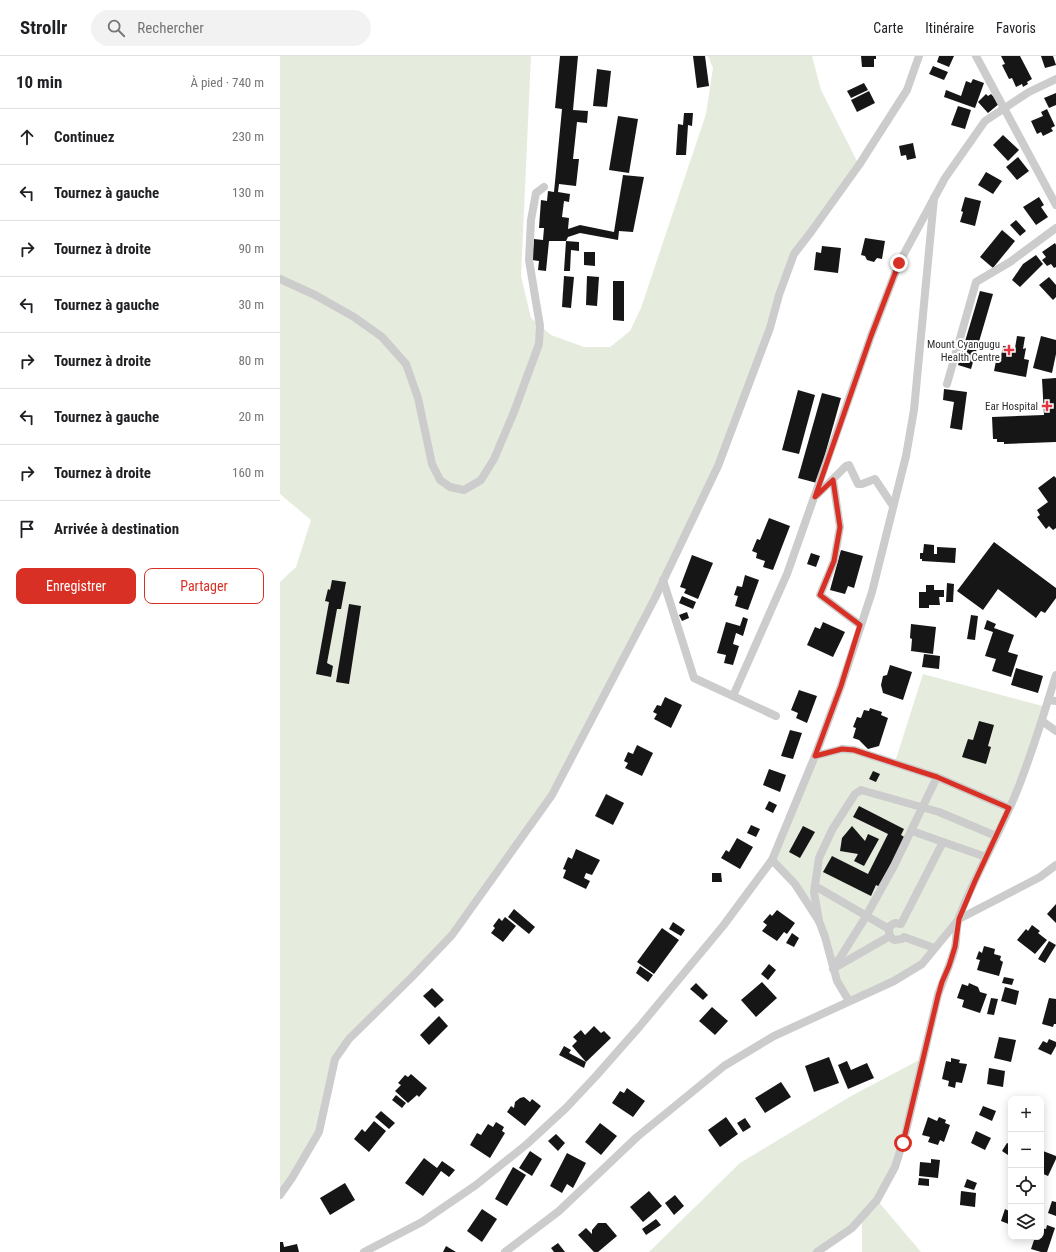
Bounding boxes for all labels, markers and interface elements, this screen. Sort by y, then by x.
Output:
search box [91,10,371,46]
text: Strollr [20,16,67,39]
icon: search [105,17,127,39]
text: Rechercher [137,19,204,37]
text: Carte [873,20,903,36]
text: Itinéraire [925,20,974,36]
text: Favoris [996,20,1036,36]
text: 10 min [16,72,62,92]
text: À pied · 740 m [190,75,264,90]
icon: ahead [16,126,38,148]
text: Continuez [54,128,115,146]
text: 230 m [232,129,264,144]
icon: left [16,182,38,204]
text: Tournez à gauche [54,184,159,202]
text: 130 m [232,185,264,200]
icon: right [16,238,38,260]
text: Tournez à droite [54,240,151,258]
text: 90 m [238,241,264,256]
route end [890,254,908,272]
icon: left [16,294,38,316]
text: Tournez à gauche [54,296,159,314]
text: 30 m [238,297,264,312]
place label: Mount Cyangugu Health Centre [927,338,1000,364]
marker: Mount Cyangugu Health Centre [1003,344,1015,356]
icon: right [16,350,38,372]
text: Tournez à droite [54,352,151,370]
text: 80 m [238,353,264,368]
place label: Ear Hospital [985,400,1038,413]
marker: Ear Hospital [1041,400,1053,412]
icon: left [16,406,38,428]
text: Tournez à gauche [54,408,159,426]
text: 20 m [238,409,264,424]
icon: right [16,462,38,484]
text: Tournez à droite [54,464,151,482]
text: 160 m [232,465,264,480]
icon: arrive [16,518,38,540]
text: Arrivée à destination [54,520,179,538]
button: Enregistrer [16,568,136,604]
button: Partager [144,568,264,604]
map controls [1008,1096,1044,1240]
button: + [1008,1096,1044,1132]
button: − [1008,1132,1044,1168]
route start [894,1134,912,1152]
button: locate [1008,1168,1044,1204]
button: layers [1008,1204,1044,1240]

